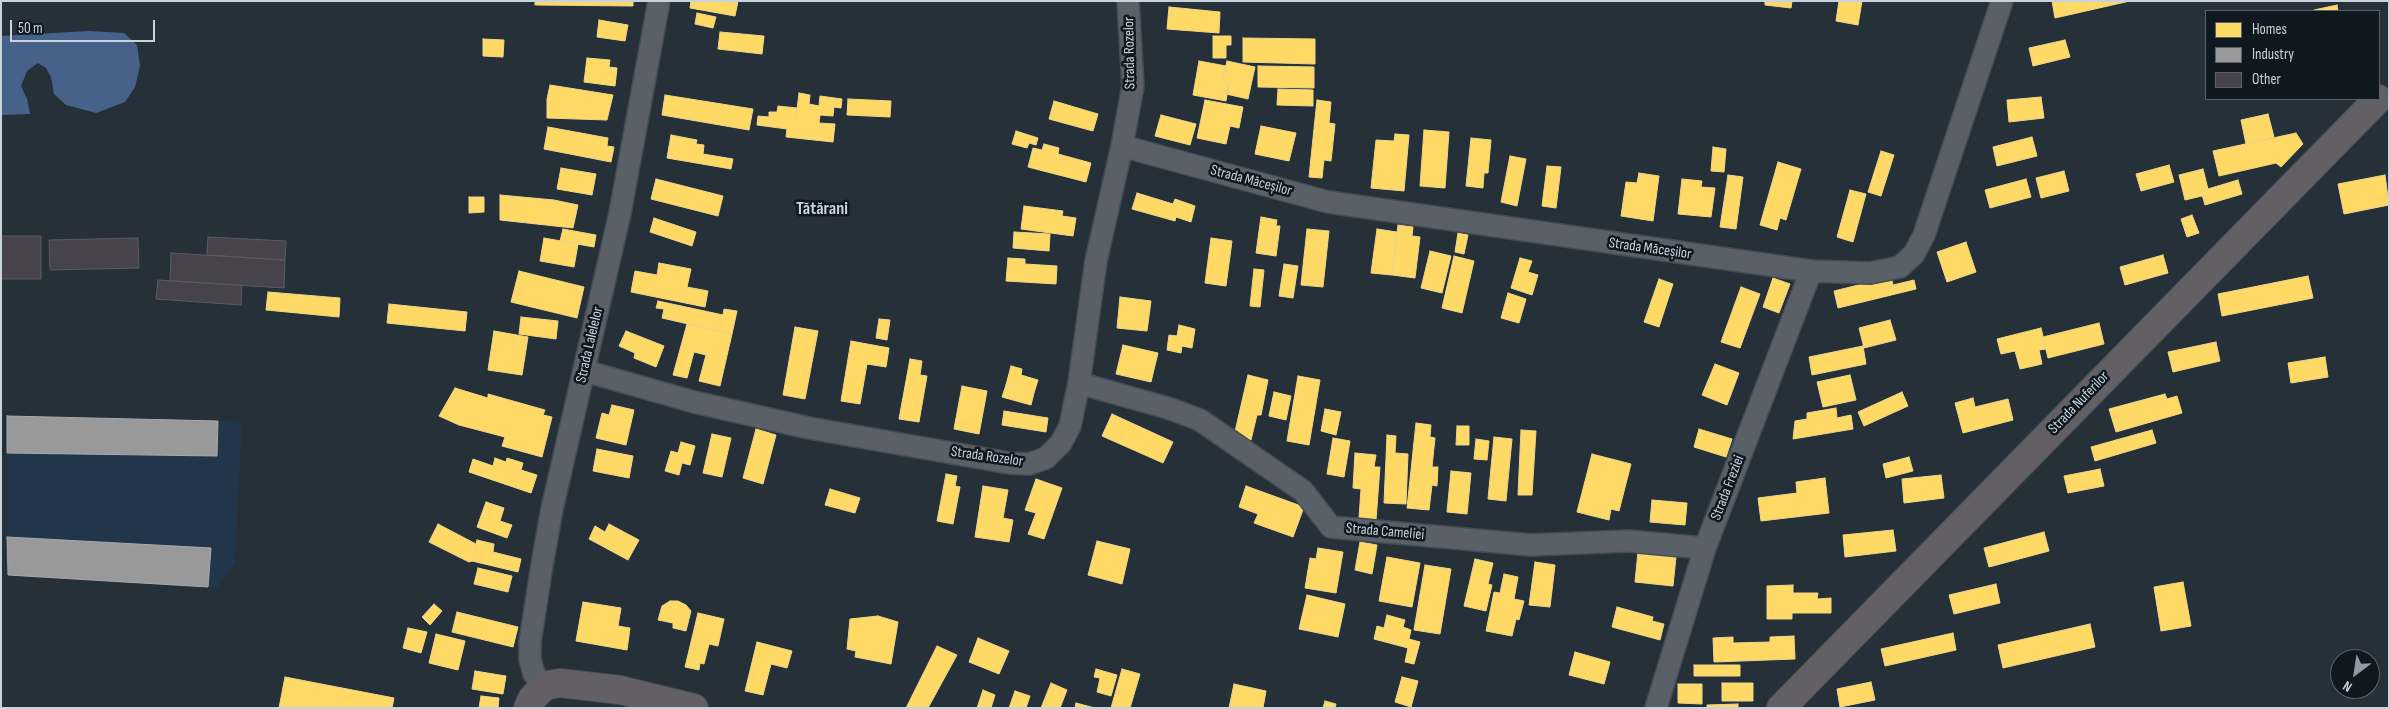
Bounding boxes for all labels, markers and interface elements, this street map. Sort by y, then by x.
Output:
scale bar [12,10,158,42]
legend [2205,10,2380,100]
street label: Strada Rozelor [1120,17,1140,89]
text: 50 m [18,19,43,38]
text: Homes [2252,20,2287,39]
text: Industry [2252,45,2294,64]
text: Other [2252,70,2281,89]
street label: Strada Măceșilor [1208,162,1294,200]
district label: Tătărani [796,198,848,220]
street label: Strada Măceșilor [1607,234,1693,264]
street label: Strada Lalelelor [573,305,607,385]
street label: Strada Nuferilor [2045,368,2113,438]
street label: Strada Rozelor [950,443,1024,471]
street label: Strada Freziei [1707,453,1749,523]
street label: Strada Cameliei [1345,520,1425,544]
north arrow [2330,649,2380,699]
text: N [2340,677,2355,696]

